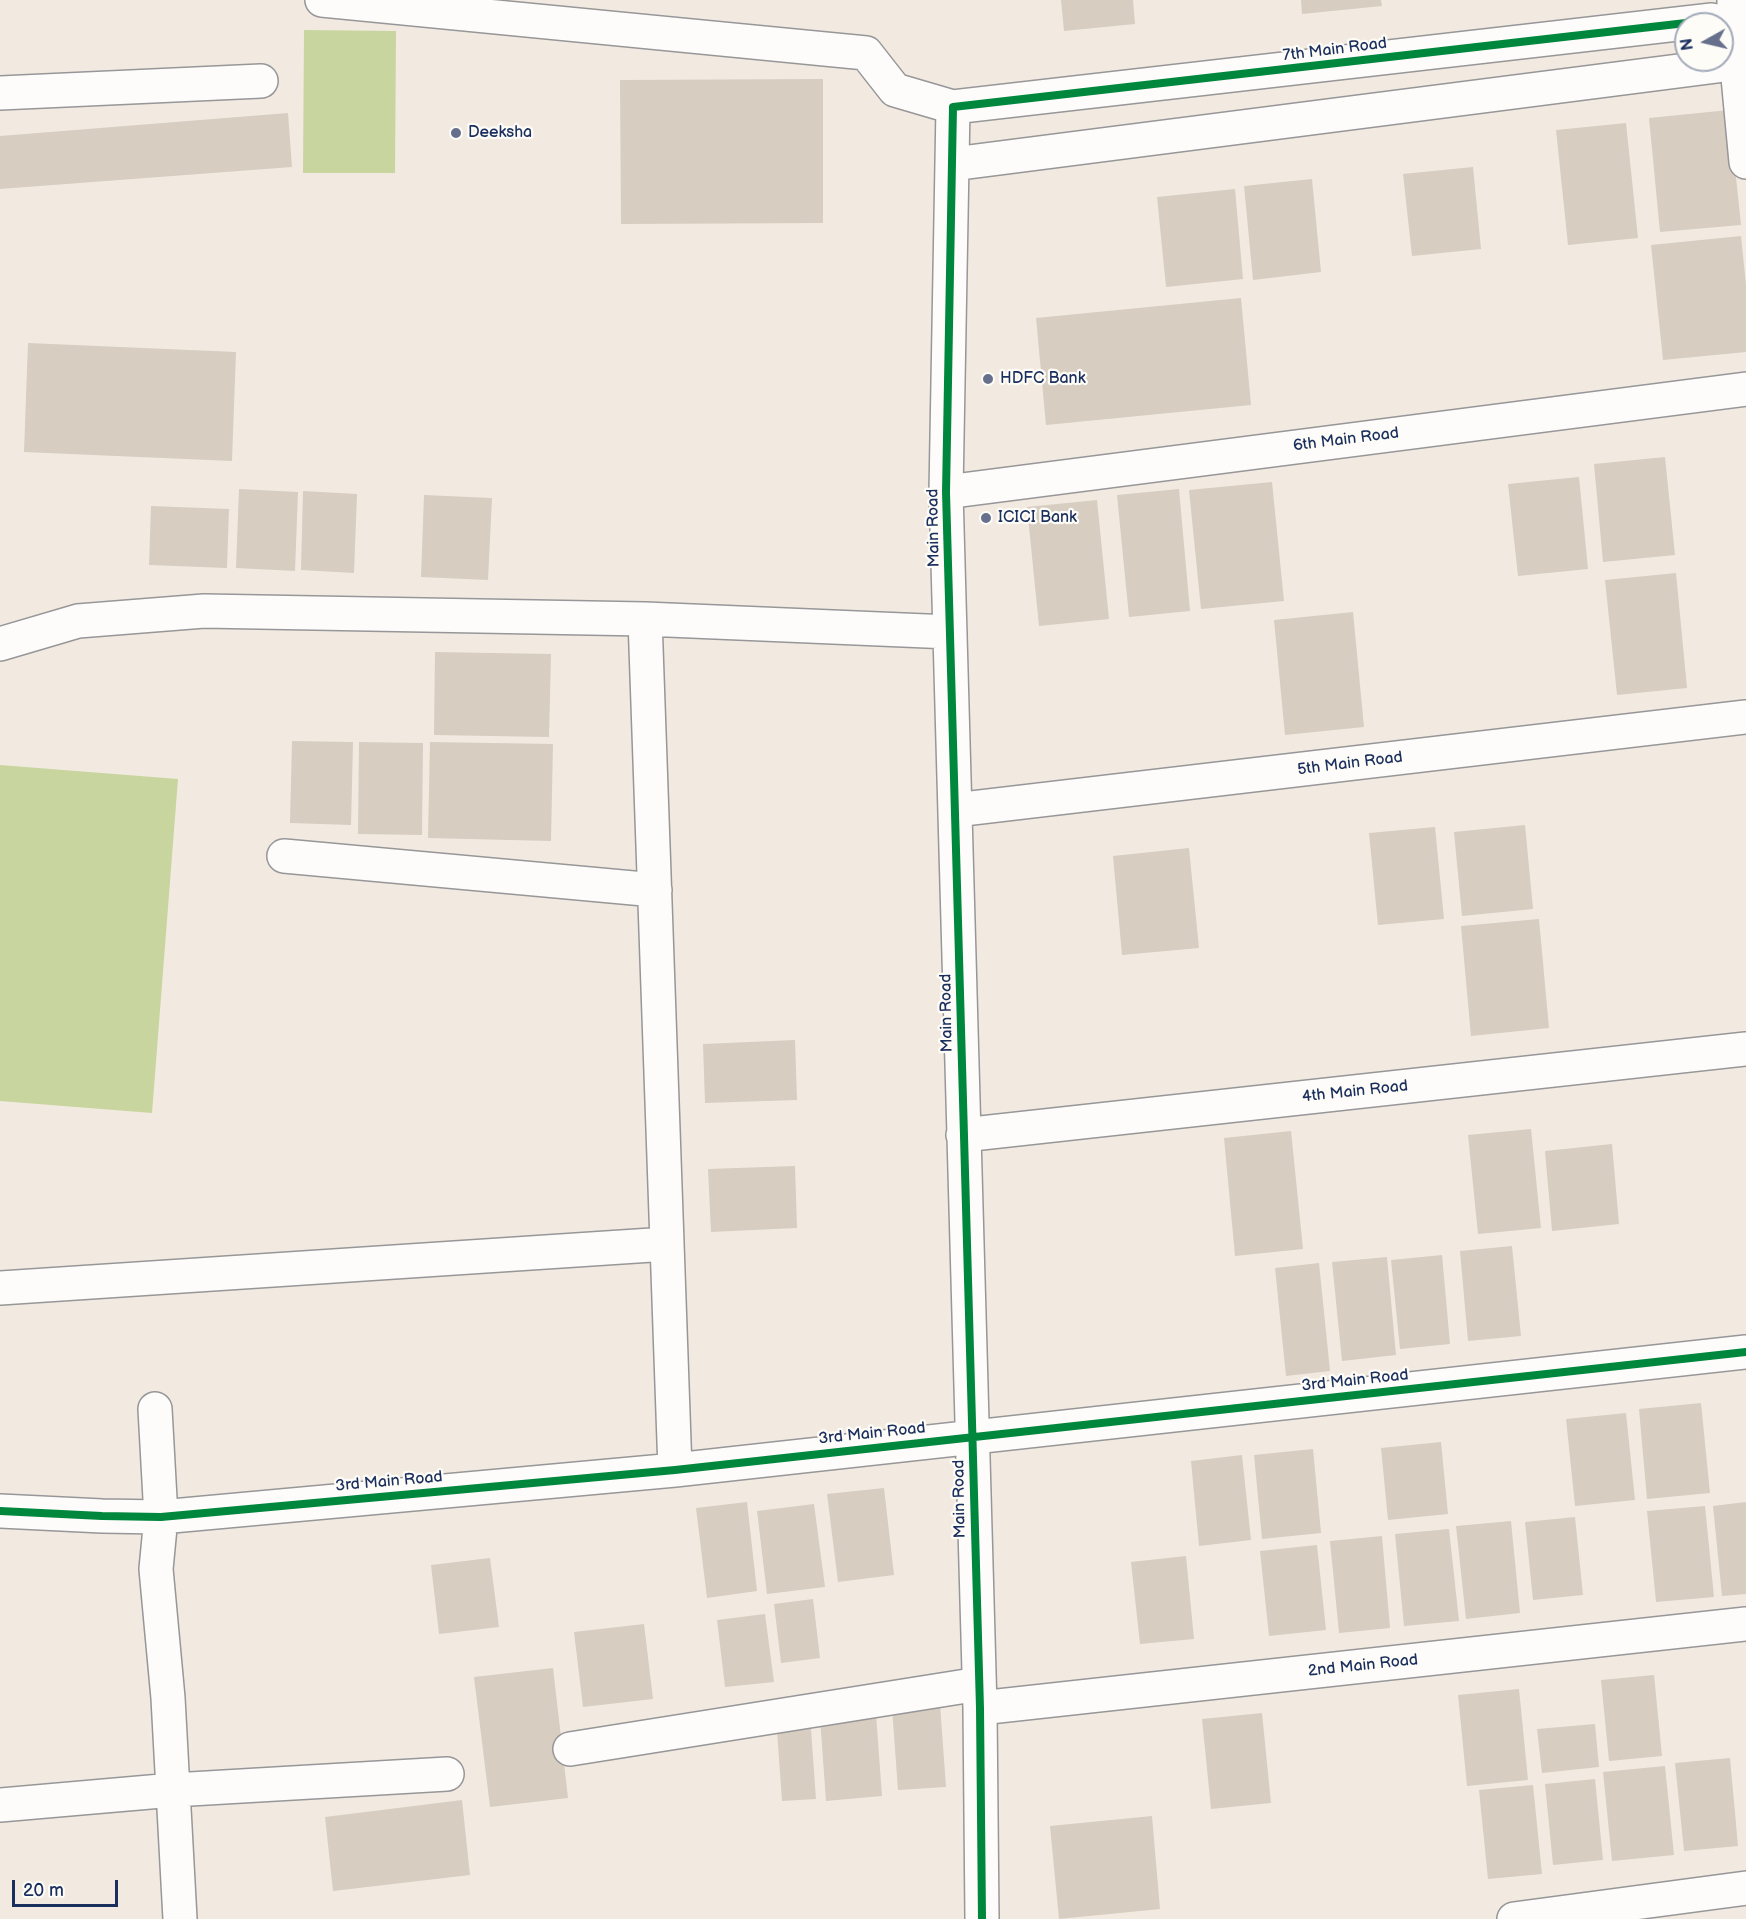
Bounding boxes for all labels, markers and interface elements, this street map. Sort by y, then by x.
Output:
north arrow [1674,12,1734,72]
street label: 7th Main Road [1282,34,1388,66]
text: N [1677,37,1698,52]
place label: Deeksha [468,123,532,143]
marker: Deeksha [449,126,463,140]
place label: HDFC Bank [1000,369,1085,389]
marker: HDFC Bank [981,372,995,386]
street label: 6th Main Road [1292,424,1400,456]
street label: Main Road [924,489,944,567]
place label: ICICI Bank [998,508,1077,528]
marker: ICICI Bank [979,511,993,525]
street label: 5th Main Road [1296,748,1404,780]
street label: Main Road [937,974,957,1052]
street label: 4th Main Road [1301,1077,1409,1107]
street label: 3rd Main Road [1301,1366,1409,1396]
street label: 3rd Main Road [818,1419,926,1449]
street label: Main Road [950,1460,970,1538]
street label: 3rd Main Road [335,1468,443,1496]
street label: 2nd Main Road [1307,1651,1419,1681]
scale bar [15,1868,122,1906]
text: 20 m [23,1880,64,1901]

